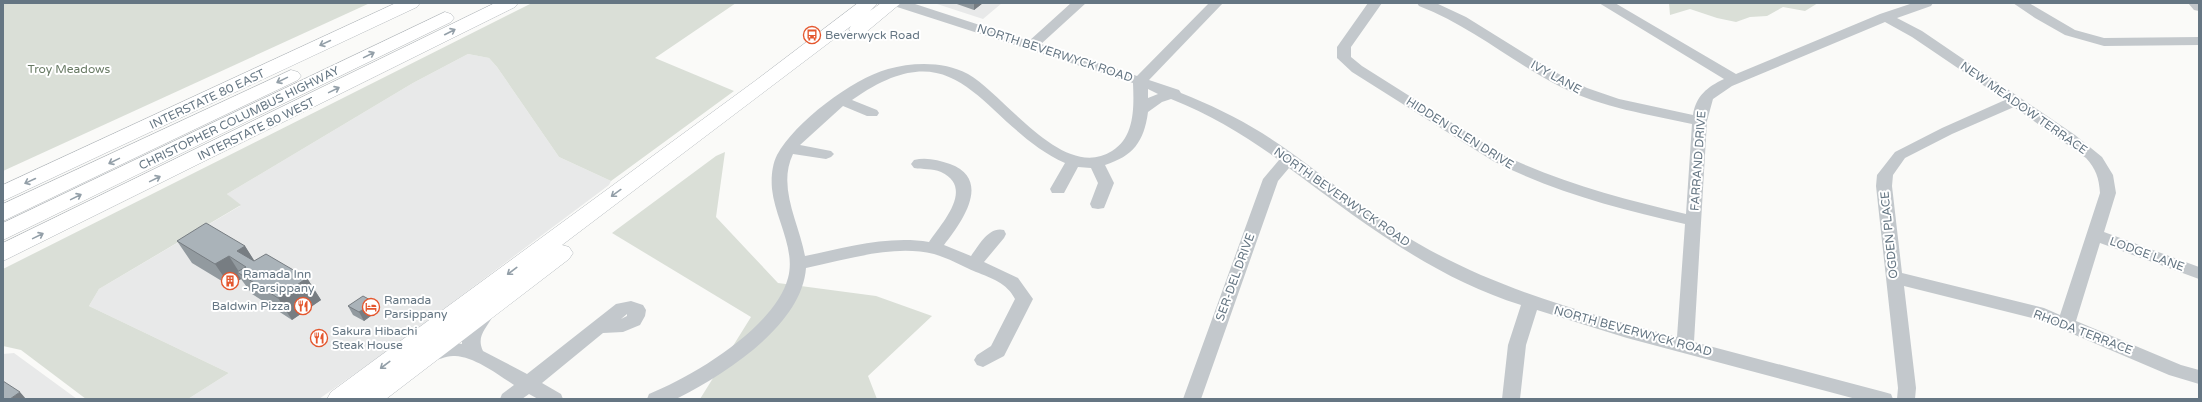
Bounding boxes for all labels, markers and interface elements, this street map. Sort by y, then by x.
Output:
street label: NORTH BEVERWYCK ROAD [975,21,1135,85]
bus stop icon: Beverwyck Road [802,25,822,45]
one-way arrow [444,28,456,35]
place label: Beverwyck Road [825,28,920,42]
one-way arrow [320,40,332,47]
one-way arrow [363,51,375,58]
street label: IVY LANE [1528,57,1584,97]
street label: NEW MEADOW TERRACE [1958,59,2090,157]
park label: Troy Meadows [28,62,111,76]
street label: CHRISTOPHER COLUMBUS HIGHWAY [136,63,342,173]
street label: INTERSTATE 80 EAST [147,66,267,132]
one-way arrow [276,77,288,85]
one-way arrow [328,86,340,93]
street label: INTERSTATE 80 WEST [195,94,317,163]
street label: HIDDEN GLEN DRIVE [1404,94,1517,172]
street label: FARRAND DRIVE [1688,110,1709,212]
street label: NORTH BEVERWYCK ROAD [1271,145,1413,249]
one-way arrow [108,158,120,165]
one-way arrow [148,175,160,182]
one-way arrow [24,178,36,185]
one-way arrow [611,189,622,198]
street label: OGDEN PLACE [1877,190,1901,279]
one-way arrow [70,193,82,200]
street label: SER-DEL DRIVE [1213,231,1257,323]
one-way arrow [32,232,44,239]
street label: LODGE LANE [2108,234,2187,274]
place label: Ramada Inn - Parsippany [243,267,315,295]
one-way arrow [506,267,517,275]
building icon: Ramada Inn - Parsippany [220,271,240,291]
place label: Ramada Parsippany [384,293,448,321]
restaurant icon: Baldwin Pizza [293,296,313,316]
hotel icon: Ramada Parsippany [361,297,381,317]
place label: Baldwin Pizza [212,299,290,313]
street label: NORTH BEVERWYCK ROAD [1552,303,1714,359]
street label: RHODA TERRACE [2031,307,2135,357]
place label: Sakura Hibachi Steak House [332,324,417,352]
restaurant icon: Sakura Hibachi Steak House [309,328,329,348]
one-way arrow [379,361,390,369]

